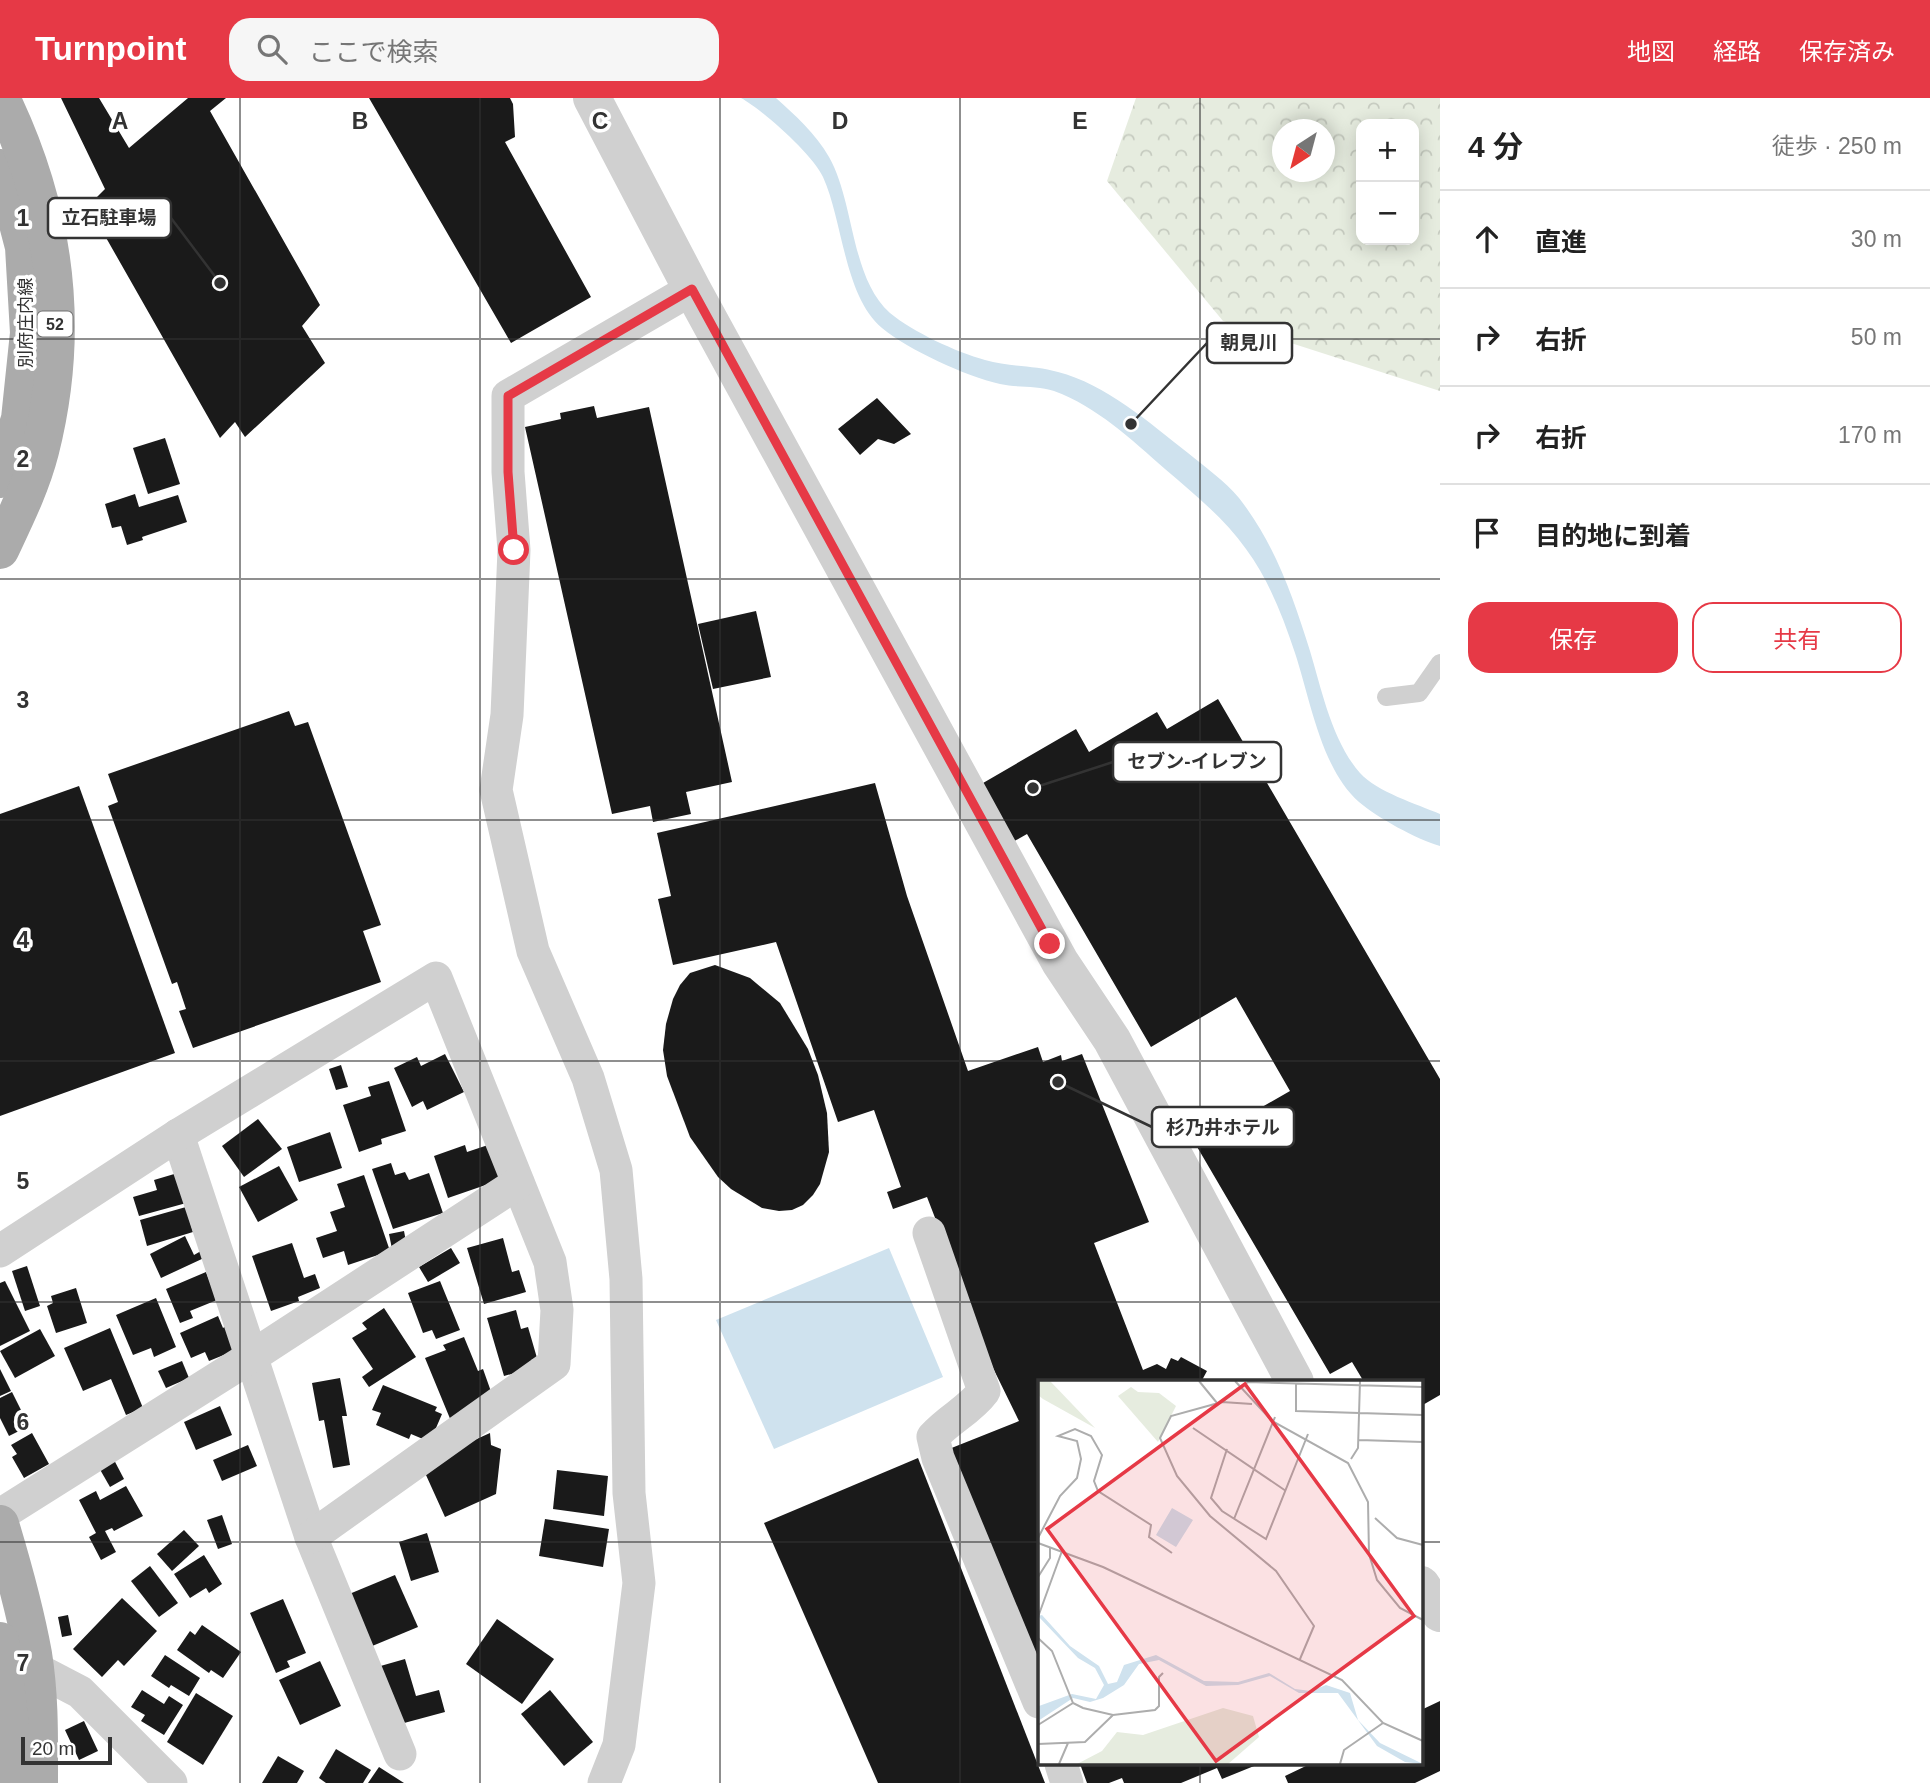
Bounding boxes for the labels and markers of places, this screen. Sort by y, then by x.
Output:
callout: 立石駐車場 [48,198,171,238]
callout: 朝見川 [1207,323,1292,363]
callout: セブン-イレブン [1113,742,1281,782]
callout: 杉乃井ホテル [1152,1107,1294,1147]

